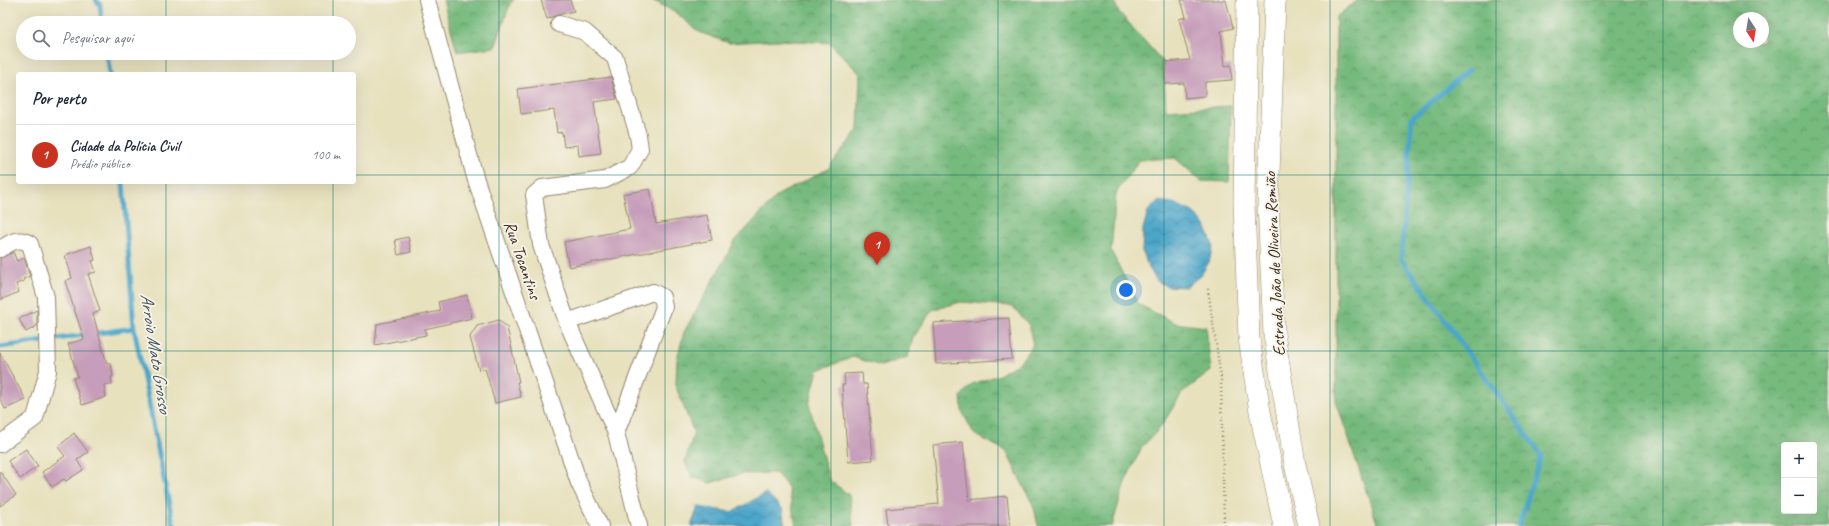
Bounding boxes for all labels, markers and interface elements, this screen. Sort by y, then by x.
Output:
north arrow [1733,12,1769,48]
search box [16,16,356,60]
icon: search [30,27,52,49]
text: Pesquisar aqui [62,29,133,48]
text: Por perto [32,88,86,109]
text: Cidade da Polícia Civil [70,137,180,156]
text: 1 [42,147,48,163]
text: 100 m [312,147,340,163]
text: Prédio público [70,156,130,172]
street label: Estrada João de Oliveira Remião [1259,170,1290,356]
street label: Rua Tocantins [499,218,546,303]
pin: 1 [864,232,890,265]
your location [1116,280,1136,300]
water label: Arroio Mato Grosso [136,292,177,417]
map controls [1781,442,1817,514]
button: + [1781,442,1817,478]
button: − [1781,478,1817,514]

